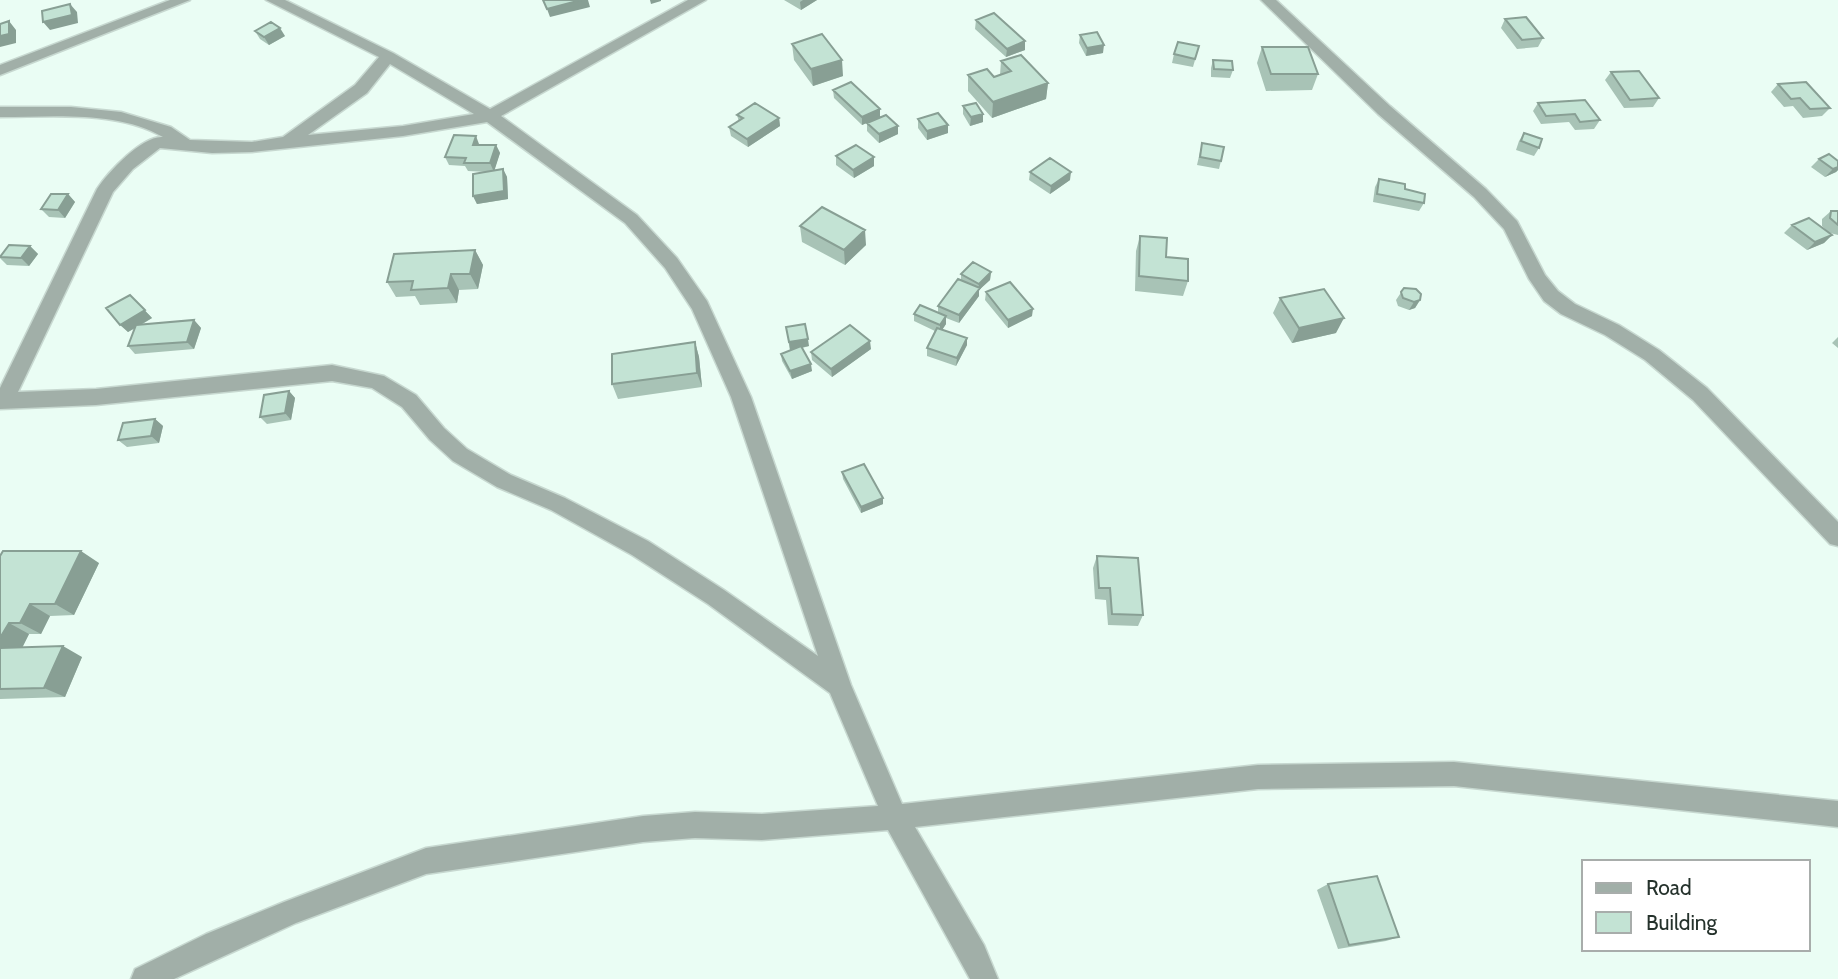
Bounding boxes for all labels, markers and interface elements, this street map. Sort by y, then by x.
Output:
legend [1582,860,1810,951]
text: Road [1646,875,1692,900]
text: Building [1646,910,1718,935]

